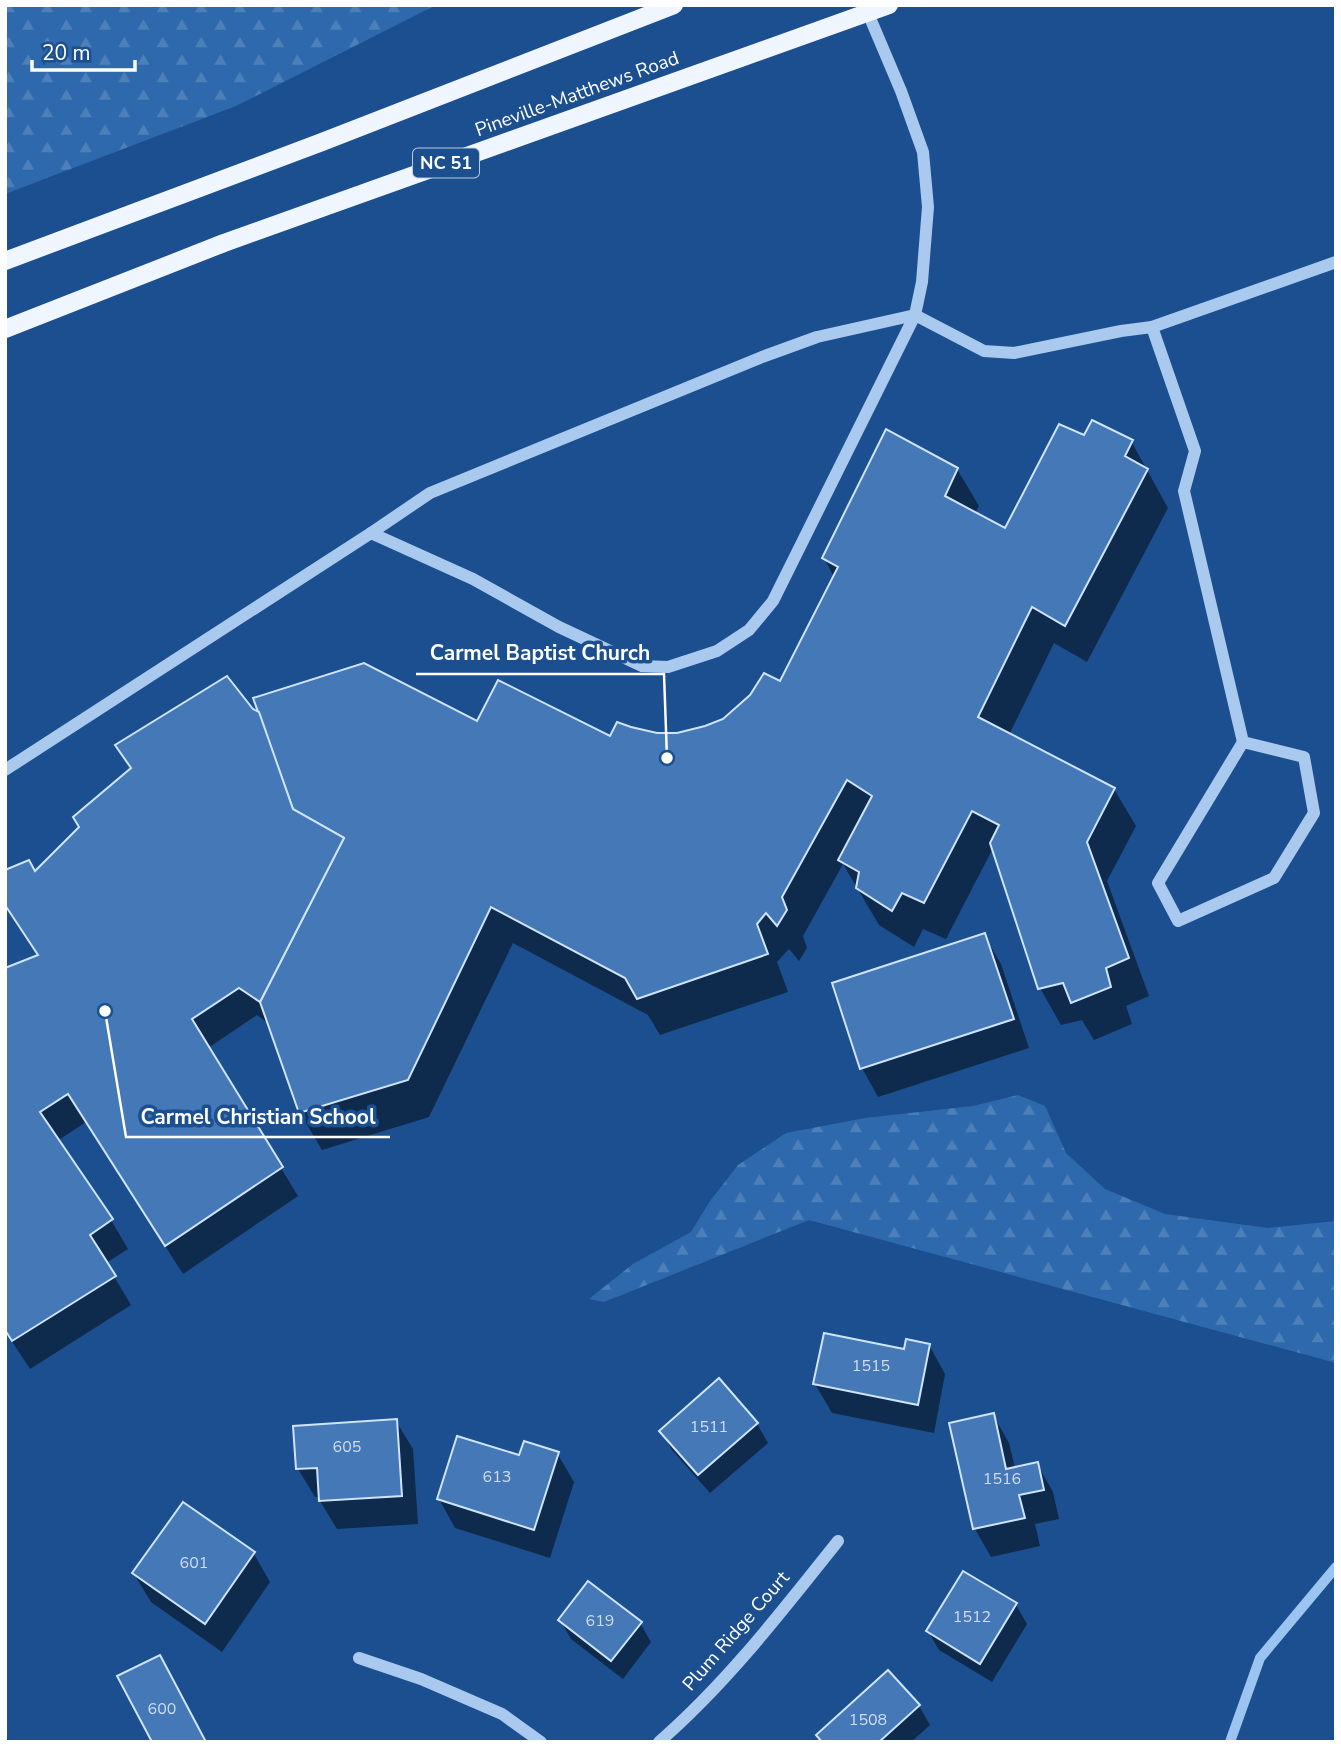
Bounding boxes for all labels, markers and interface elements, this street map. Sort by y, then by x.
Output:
scale bar [32,28,135,72]
text: 20 m [42,39,91,67]
street label: Pineville-Matthews Road [471,45,683,143]
road number: NC 51 [413,148,479,178]
callout: Carmel Baptist Church [416,632,664,674]
text: Carmel Baptist Church [430,639,650,667]
callout: Carmel Christian School [126,1095,390,1137]
text: Carmel Christian School [140,1103,376,1131]
house number: 1515 [852,1355,890,1377]
house number: 1511 [690,1416,728,1438]
house number: 605 [333,1436,361,1458]
house number: 613 [483,1466,511,1488]
house number: 1516 [983,1468,1021,1490]
house number: 601 [180,1552,208,1574]
street label: Plum Ridge Court [677,1565,796,1697]
house number: 1512 [953,1606,991,1628]
house number: 619 [586,1610,614,1632]
house number: 600 [148,1698,176,1720]
house number: 1508 [849,1709,887,1731]

